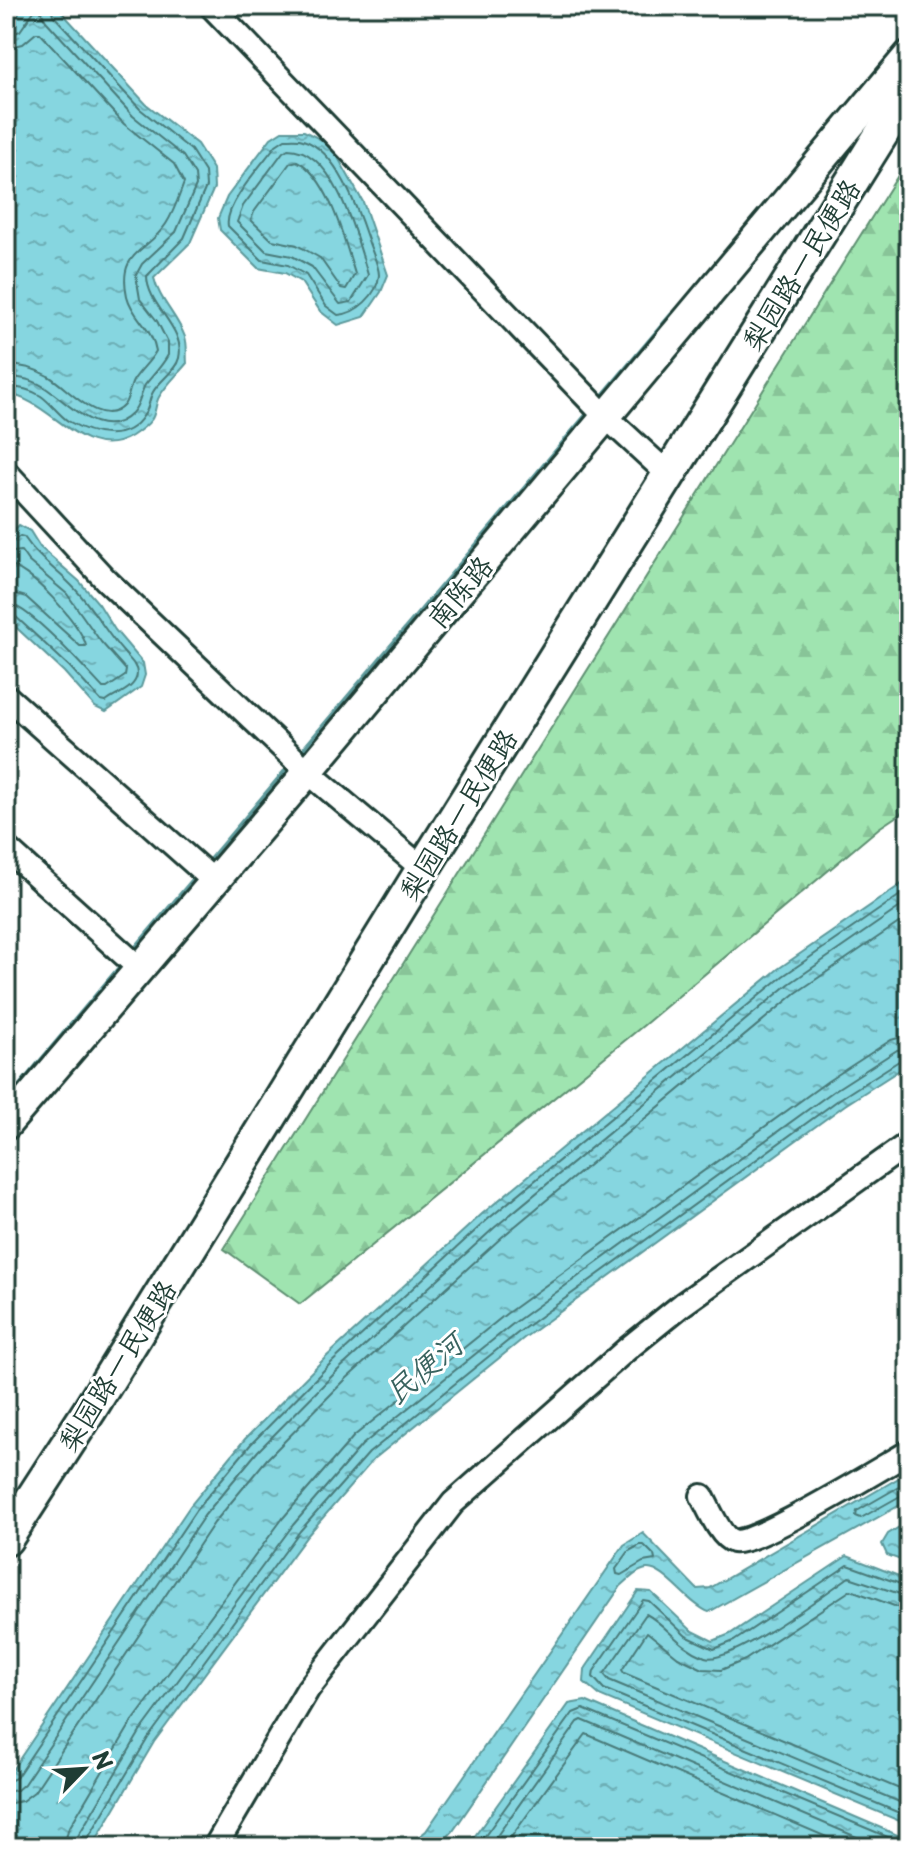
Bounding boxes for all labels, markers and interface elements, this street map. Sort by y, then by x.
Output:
street label: 梨园路一民便路 [730,169,870,359]
street label: 南陈路 [416,545,502,637]
street label: 梨园路一民便路 [387,719,527,909]
street label: 梨园路一民便路 [46,1270,186,1460]
water label: 民便河 [374,1318,476,1413]
north arrow [44,1729,124,1809]
text: N [85,1745,122,1775]

